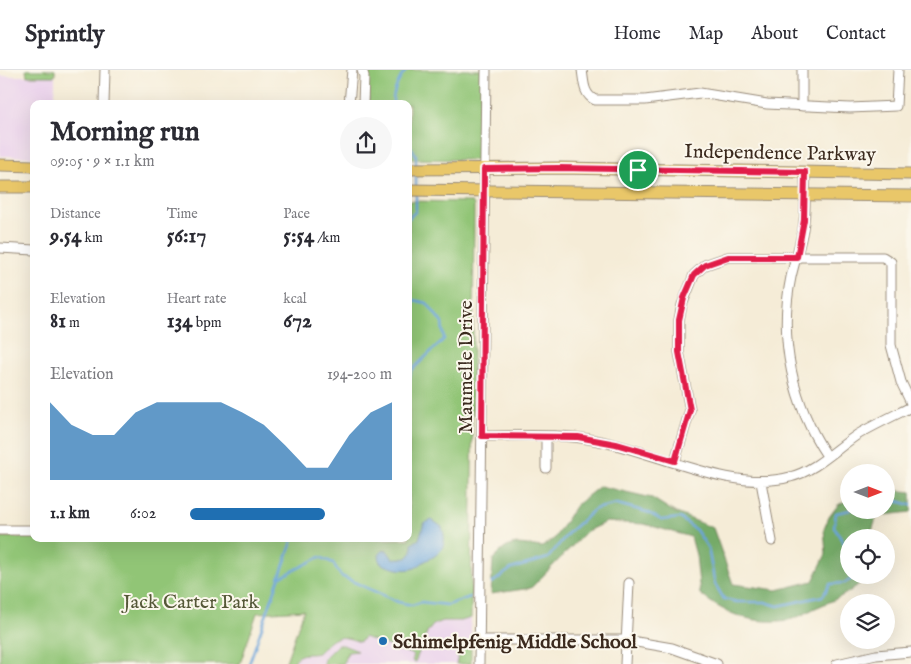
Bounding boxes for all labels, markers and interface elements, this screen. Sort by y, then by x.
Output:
text: Sprintly [25,19,105,50]
text: Home [614,23,661,46]
text: Map [689,23,723,46]
text: About [751,23,798,46]
text: Contact [826,23,886,46]
text: Morning run [50,115,200,150]
button: share [340,117,392,169]
street label: Independence Parkway [684,139,876,168]
pin [617,149,659,191]
text: 09:05 · 9 × 1.1 km [50,152,155,172]
icon: arrive [624,156,652,184]
text: Distance [50,205,101,223]
text: Time [167,205,198,223]
text: Pace [283,205,310,223]
text: 9.54 [50,223,81,250]
text: 56:17 [167,223,206,250]
text: 5:54 [283,223,314,250]
text: km [81,229,103,247]
text: /km [314,229,340,247]
text: Elevation [50,290,106,308]
text: Heart rate [167,290,226,308]
text: kcal [283,290,307,308]
street label: Maumelle Drive [454,300,479,434]
text: 81 [50,308,66,335]
text: 134 [167,308,193,335]
text: 672 [283,308,312,335]
text: m [66,314,80,332]
text: bpm [193,314,222,332]
text: Elevation [50,365,113,385]
text: 194–200 m [327,365,392,385]
north arrow [840,464,895,519]
map controls [840,464,895,649]
text: 1.1 km [50,504,90,524]
text: 6:02 [130,504,156,524]
button: locate [840,529,895,584]
park label: Jack Carter Park [121,590,259,615]
button: layers [840,594,895,649]
place label: Schimelpfenig Middle School [393,630,637,655]
marker: Schimelpfenig Middle School [377,635,389,647]

